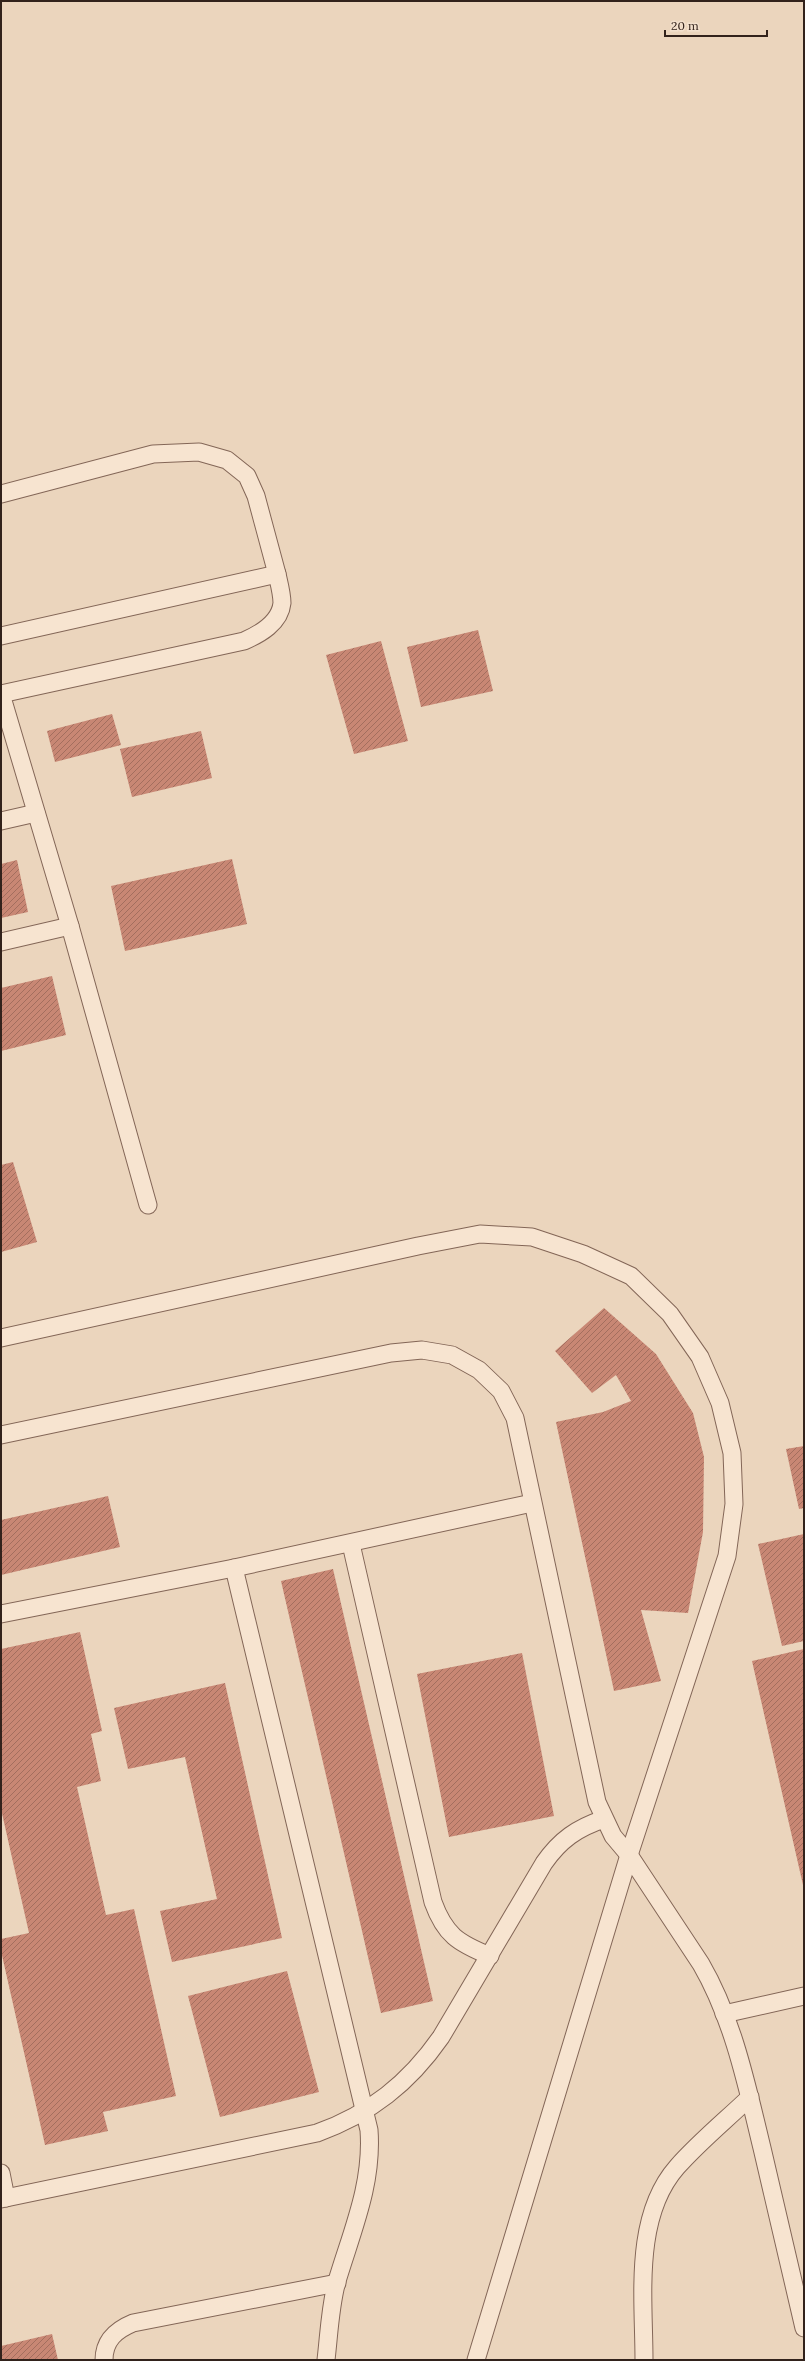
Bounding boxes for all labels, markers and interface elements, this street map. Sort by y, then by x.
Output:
scale bar [665,12,767,38]
text: 20 m [671,18,699,33]

